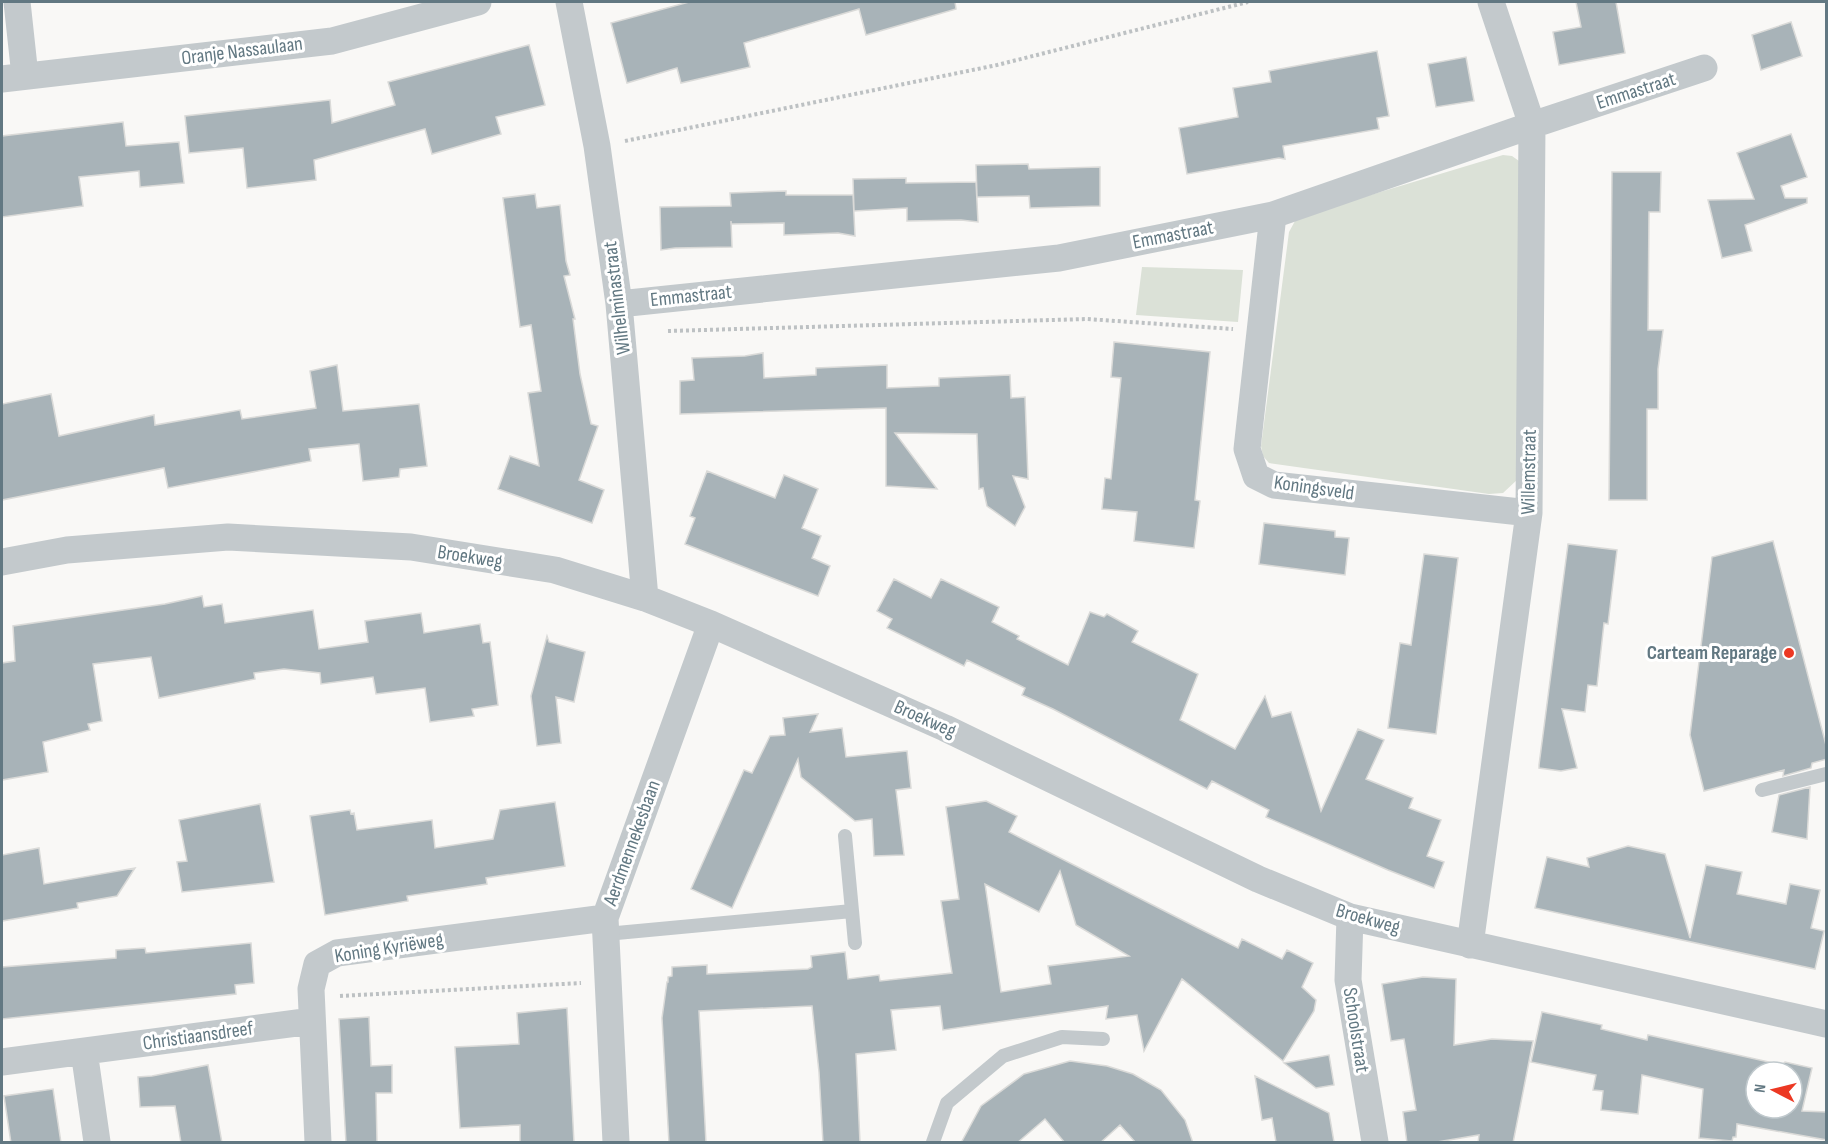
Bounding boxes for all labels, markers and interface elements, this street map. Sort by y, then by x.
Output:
street label: Oranje Nassaulaan [180,32,304,70]
street label: Emmastraat [1593,67,1679,115]
street label: Emmastraat [1131,215,1215,255]
street label: Wilhelminastraat [598,240,636,356]
street label: Emmastraat [649,280,733,312]
street label: Willemstraat [1516,429,1542,515]
street label: Koningsveld [1272,471,1356,505]
street label: Broekweg [436,540,504,574]
place label: Carteam Reparage [1647,641,1777,665]
marker: Carteam Reparage [1782,646,1796,660]
street label: Broekweg [890,695,960,743]
street label: Aerdmennekesbaan [598,777,666,910]
street label: Broekweg [1333,898,1403,940]
street label: Koning Kyriëweg [333,928,445,968]
street label: Schoolstraat [1337,986,1375,1074]
street label: Christiaansdreef [141,1016,255,1056]
north arrow [1744,1060,1804,1120]
text: N [1751,1083,1771,1094]

